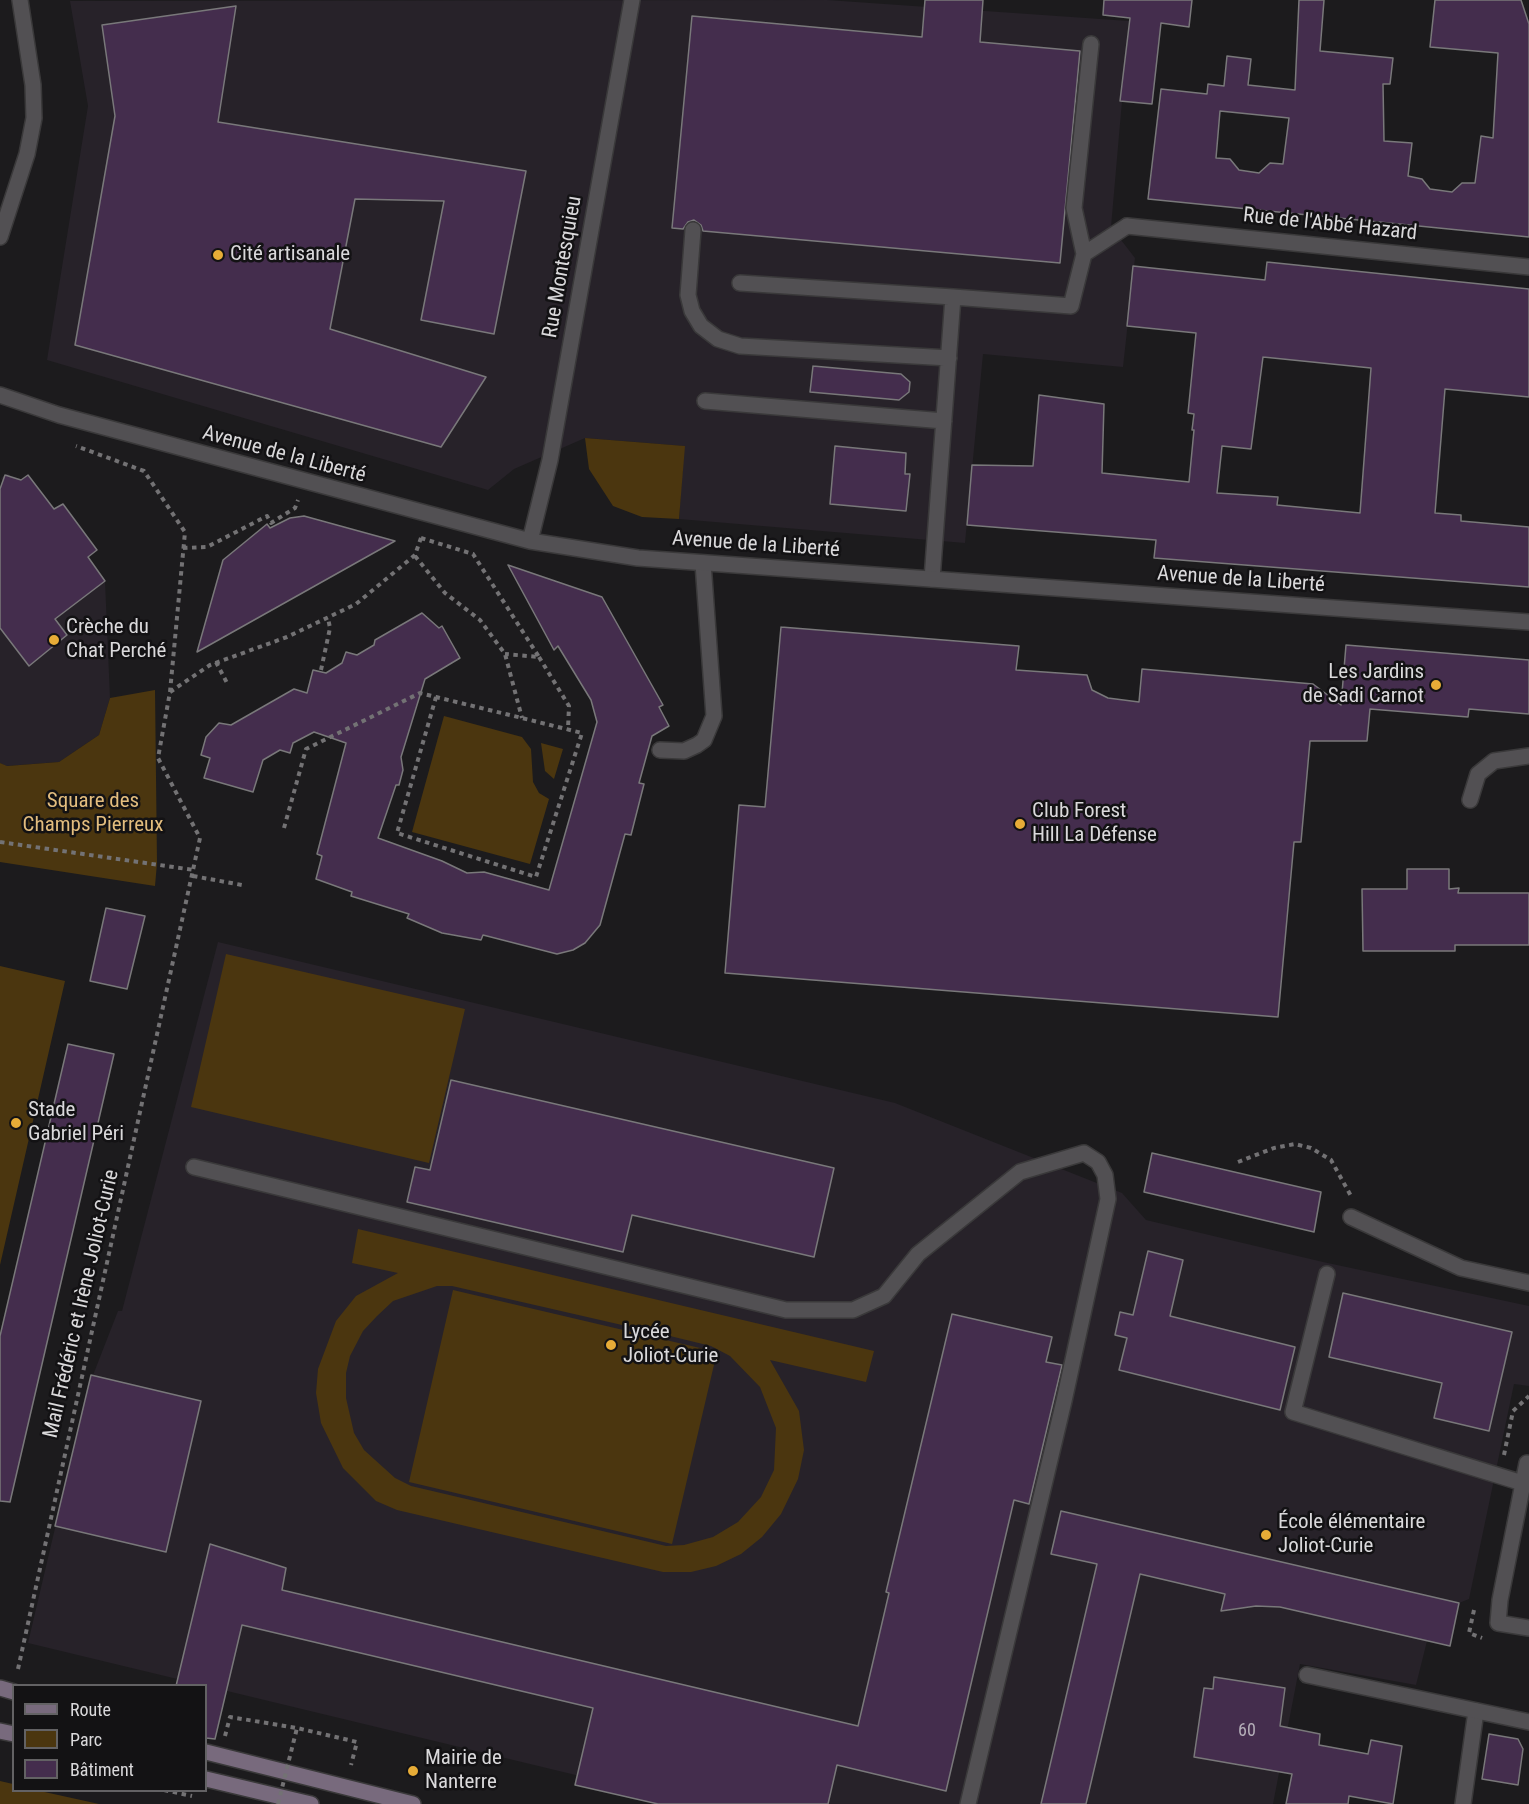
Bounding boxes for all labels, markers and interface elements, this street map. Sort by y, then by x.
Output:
street label: Rue Montesquieu [538,194,588,340]
street label: Rue de l'Abbé Hazard [1242,203,1418,247]
place label: Cité artisanale [230,242,350,268]
marker: Cité artisanale [211,248,225,262]
street label: Avenue de la Liberté [200,421,368,489]
street label: Avenue de la Liberté [671,527,841,563]
street label: Avenue de la Liberté [1156,562,1326,598]
place label: Crèche du Chat Perché [66,615,166,665]
marker: Crèche du Chat Perché [47,633,61,647]
place label: Les Jardins de Sadi Carnot [1303,660,1424,710]
marker: Les Jardins de Sadi Carnot [1429,678,1443,692]
park label: Square des Champs Pierreux [23,789,163,839]
place label: Club Forest Hill La Défense [1032,799,1157,849]
marker: Club Forest Hill La Défense [1013,817,1027,831]
place label: Stade Gabriel Péri [28,1098,124,1148]
marker: Stade Gabriel Péri [9,1116,23,1130]
street label: Mail Frédéric et Irène Joliot-Curie [39,1167,125,1441]
place label: Lycée Joliot-Curie [623,1320,718,1370]
marker: Lycée Joliot-Curie [604,1338,618,1352]
place label: École élémentaire Joliot-Curie [1278,1510,1425,1560]
marker: École élémentaire Joliot-Curie [1259,1528,1273,1542]
legend [12,1684,207,1792]
text: Route [70,1699,111,1720]
house number: 60 [1238,1720,1256,1742]
text: Parc [70,1729,102,1750]
place label: Mairie de Nanterre [425,1746,502,1796]
text: Bâtiment [70,1759,134,1780]
marker: Mairie de Nanterre [406,1764,420,1778]

